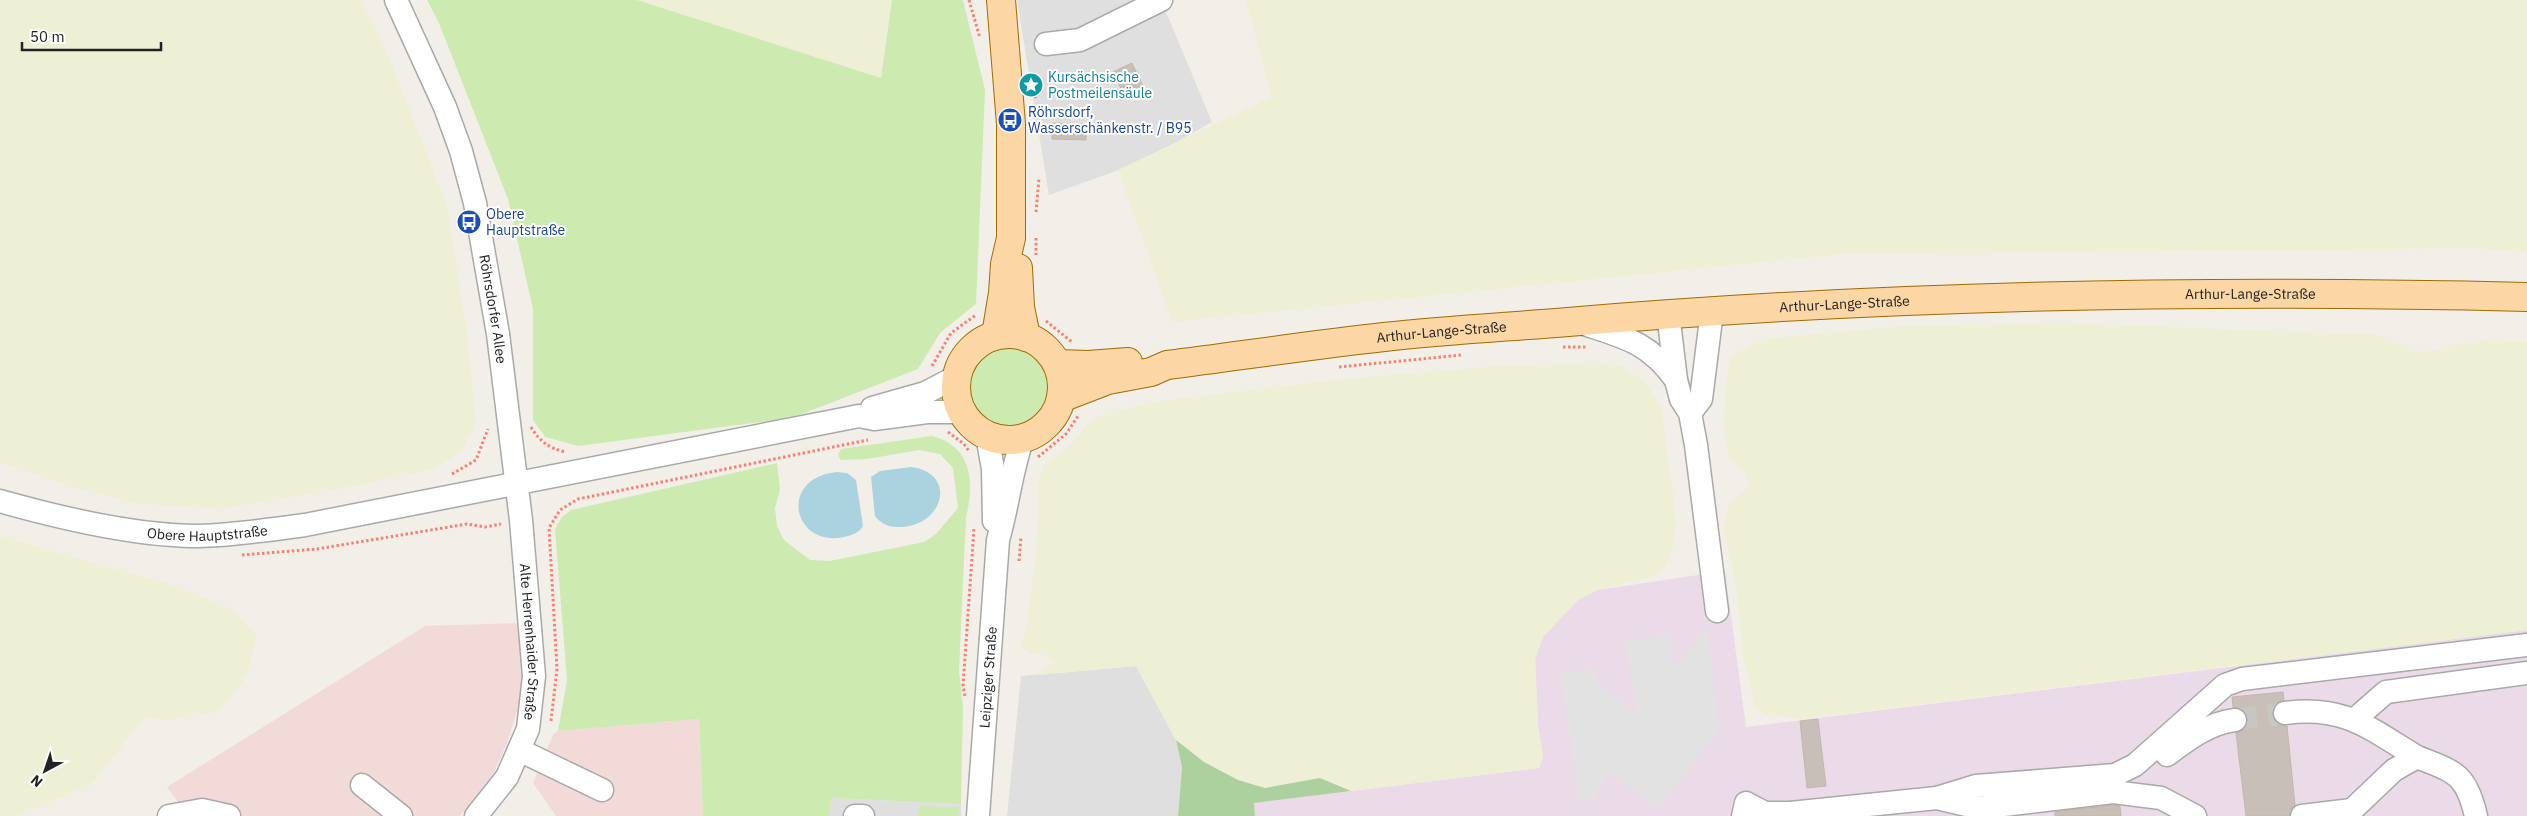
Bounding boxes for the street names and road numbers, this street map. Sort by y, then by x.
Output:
street label: Röhrsdorfer Allee [475,253,511,365]
street label: Arthur-Lange-Straße [2185,285,2316,303]
street label: Arthur-Lange-Straße [1779,292,1910,316]
street label: Arthur-Lange-Straße [1375,318,1508,347]
street label: Obere Hauptstraße [146,521,269,545]
street label: Alte Herrenhaider Straße [516,563,543,721]
street label: Leipziger Straße [975,626,1001,729]

